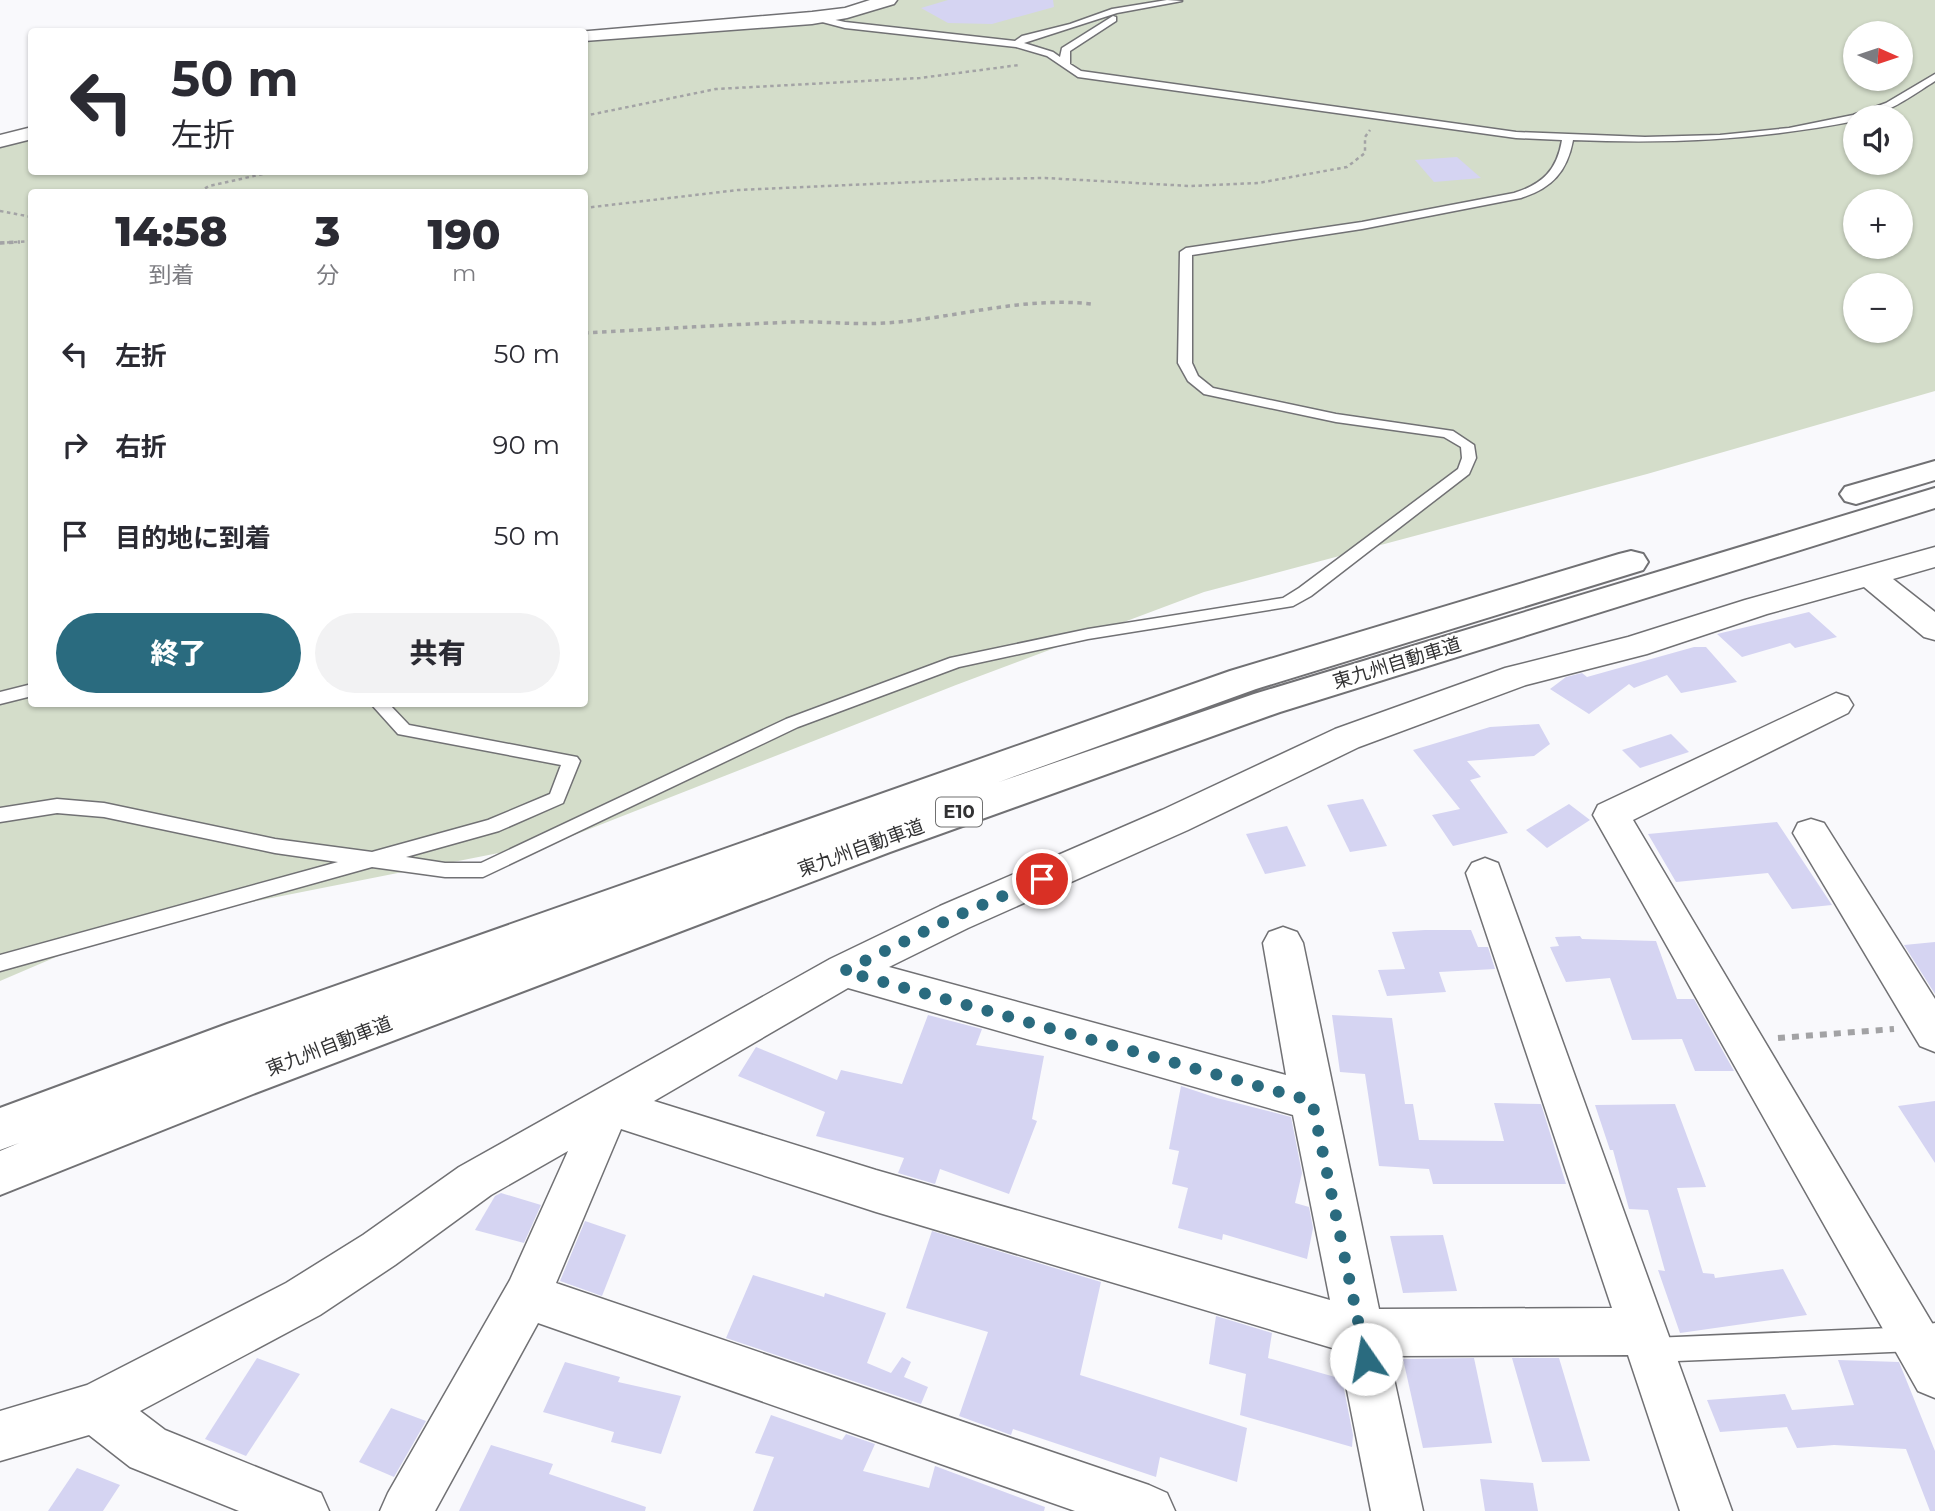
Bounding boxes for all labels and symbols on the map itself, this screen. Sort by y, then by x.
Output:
north arrow [1843,21,1913,91]
street label: 東九州自動車道 [1330,633,1464,693]
road number: E10 [936,798,982,826]
street label: 東九州自動車道 [795,814,927,882]
pin [1012,849,1072,909]
street label: 東九州自動車道 [263,1011,395,1081]
position arrow [1329,1322,1403,1396]

